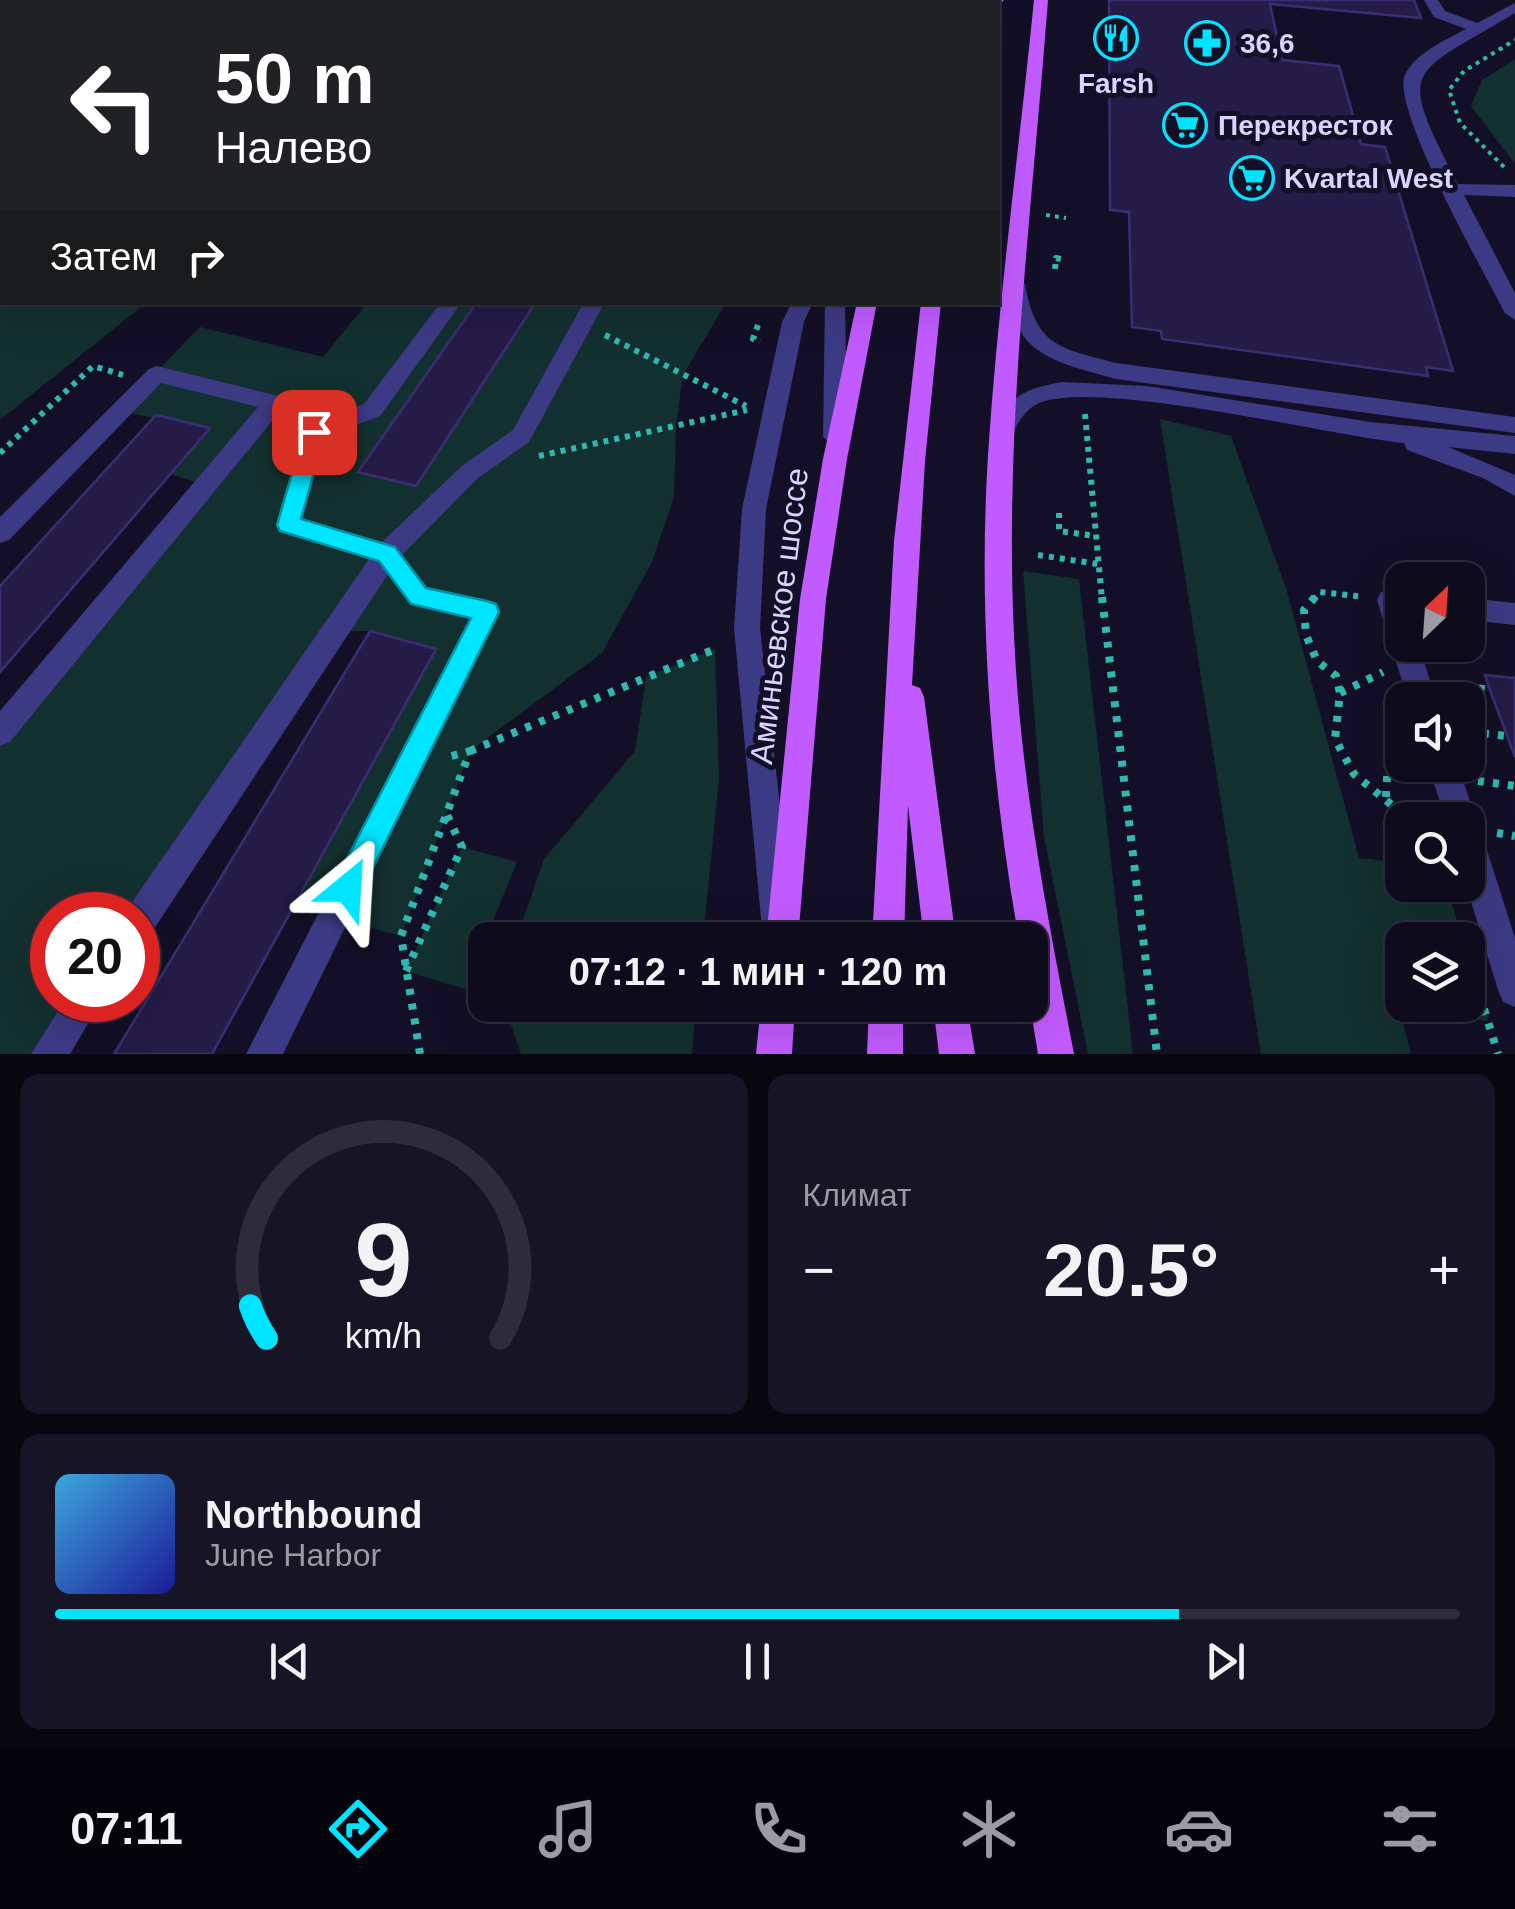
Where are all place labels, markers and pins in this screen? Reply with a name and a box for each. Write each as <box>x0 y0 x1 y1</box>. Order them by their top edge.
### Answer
restaurant icon: Farsh <box>1093 15 1139 61</box>
pharmacy icon: 36,6 <box>1184 20 1230 66</box>
place label: 36,6 <box>1240 28 1295 59</box>
place label: Farsh <box>1078 68 1154 99</box>
supermarket icon: Перекресток <box>1162 102 1208 148</box>
place label: Перекресток <box>1218 110 1394 141</box>
supermarket icon: Kvartal West <box>1229 155 1275 201</box>
place label: Kvartal West <box>1284 163 1453 194</box>
pin <box>272 390 357 475</box>

